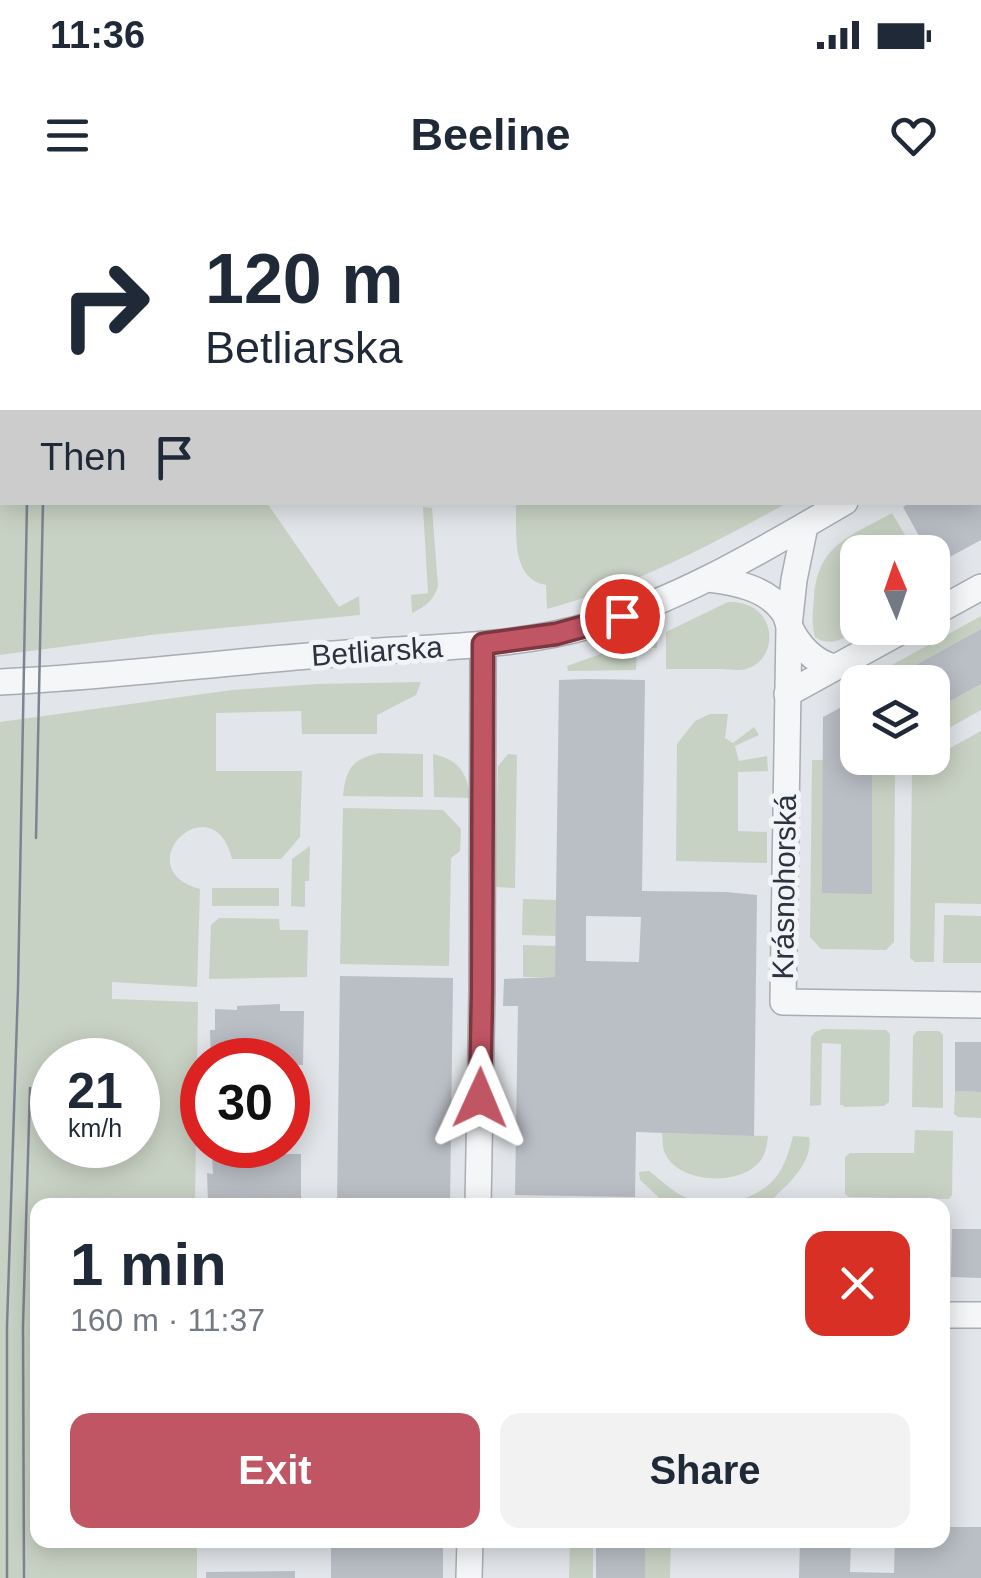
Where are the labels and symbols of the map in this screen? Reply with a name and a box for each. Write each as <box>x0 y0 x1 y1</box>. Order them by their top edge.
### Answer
north arrow <box>840 535 950 645</box>
pin <box>580 574 665 659</box>
street label: Betliarska <box>310 630 444 672</box>
street label: Krásnohorská <box>766 794 802 980</box>
speed limit sign: 30 <box>180 1038 310 1168</box>
position arrow <box>428 1046 532 1150</box>

